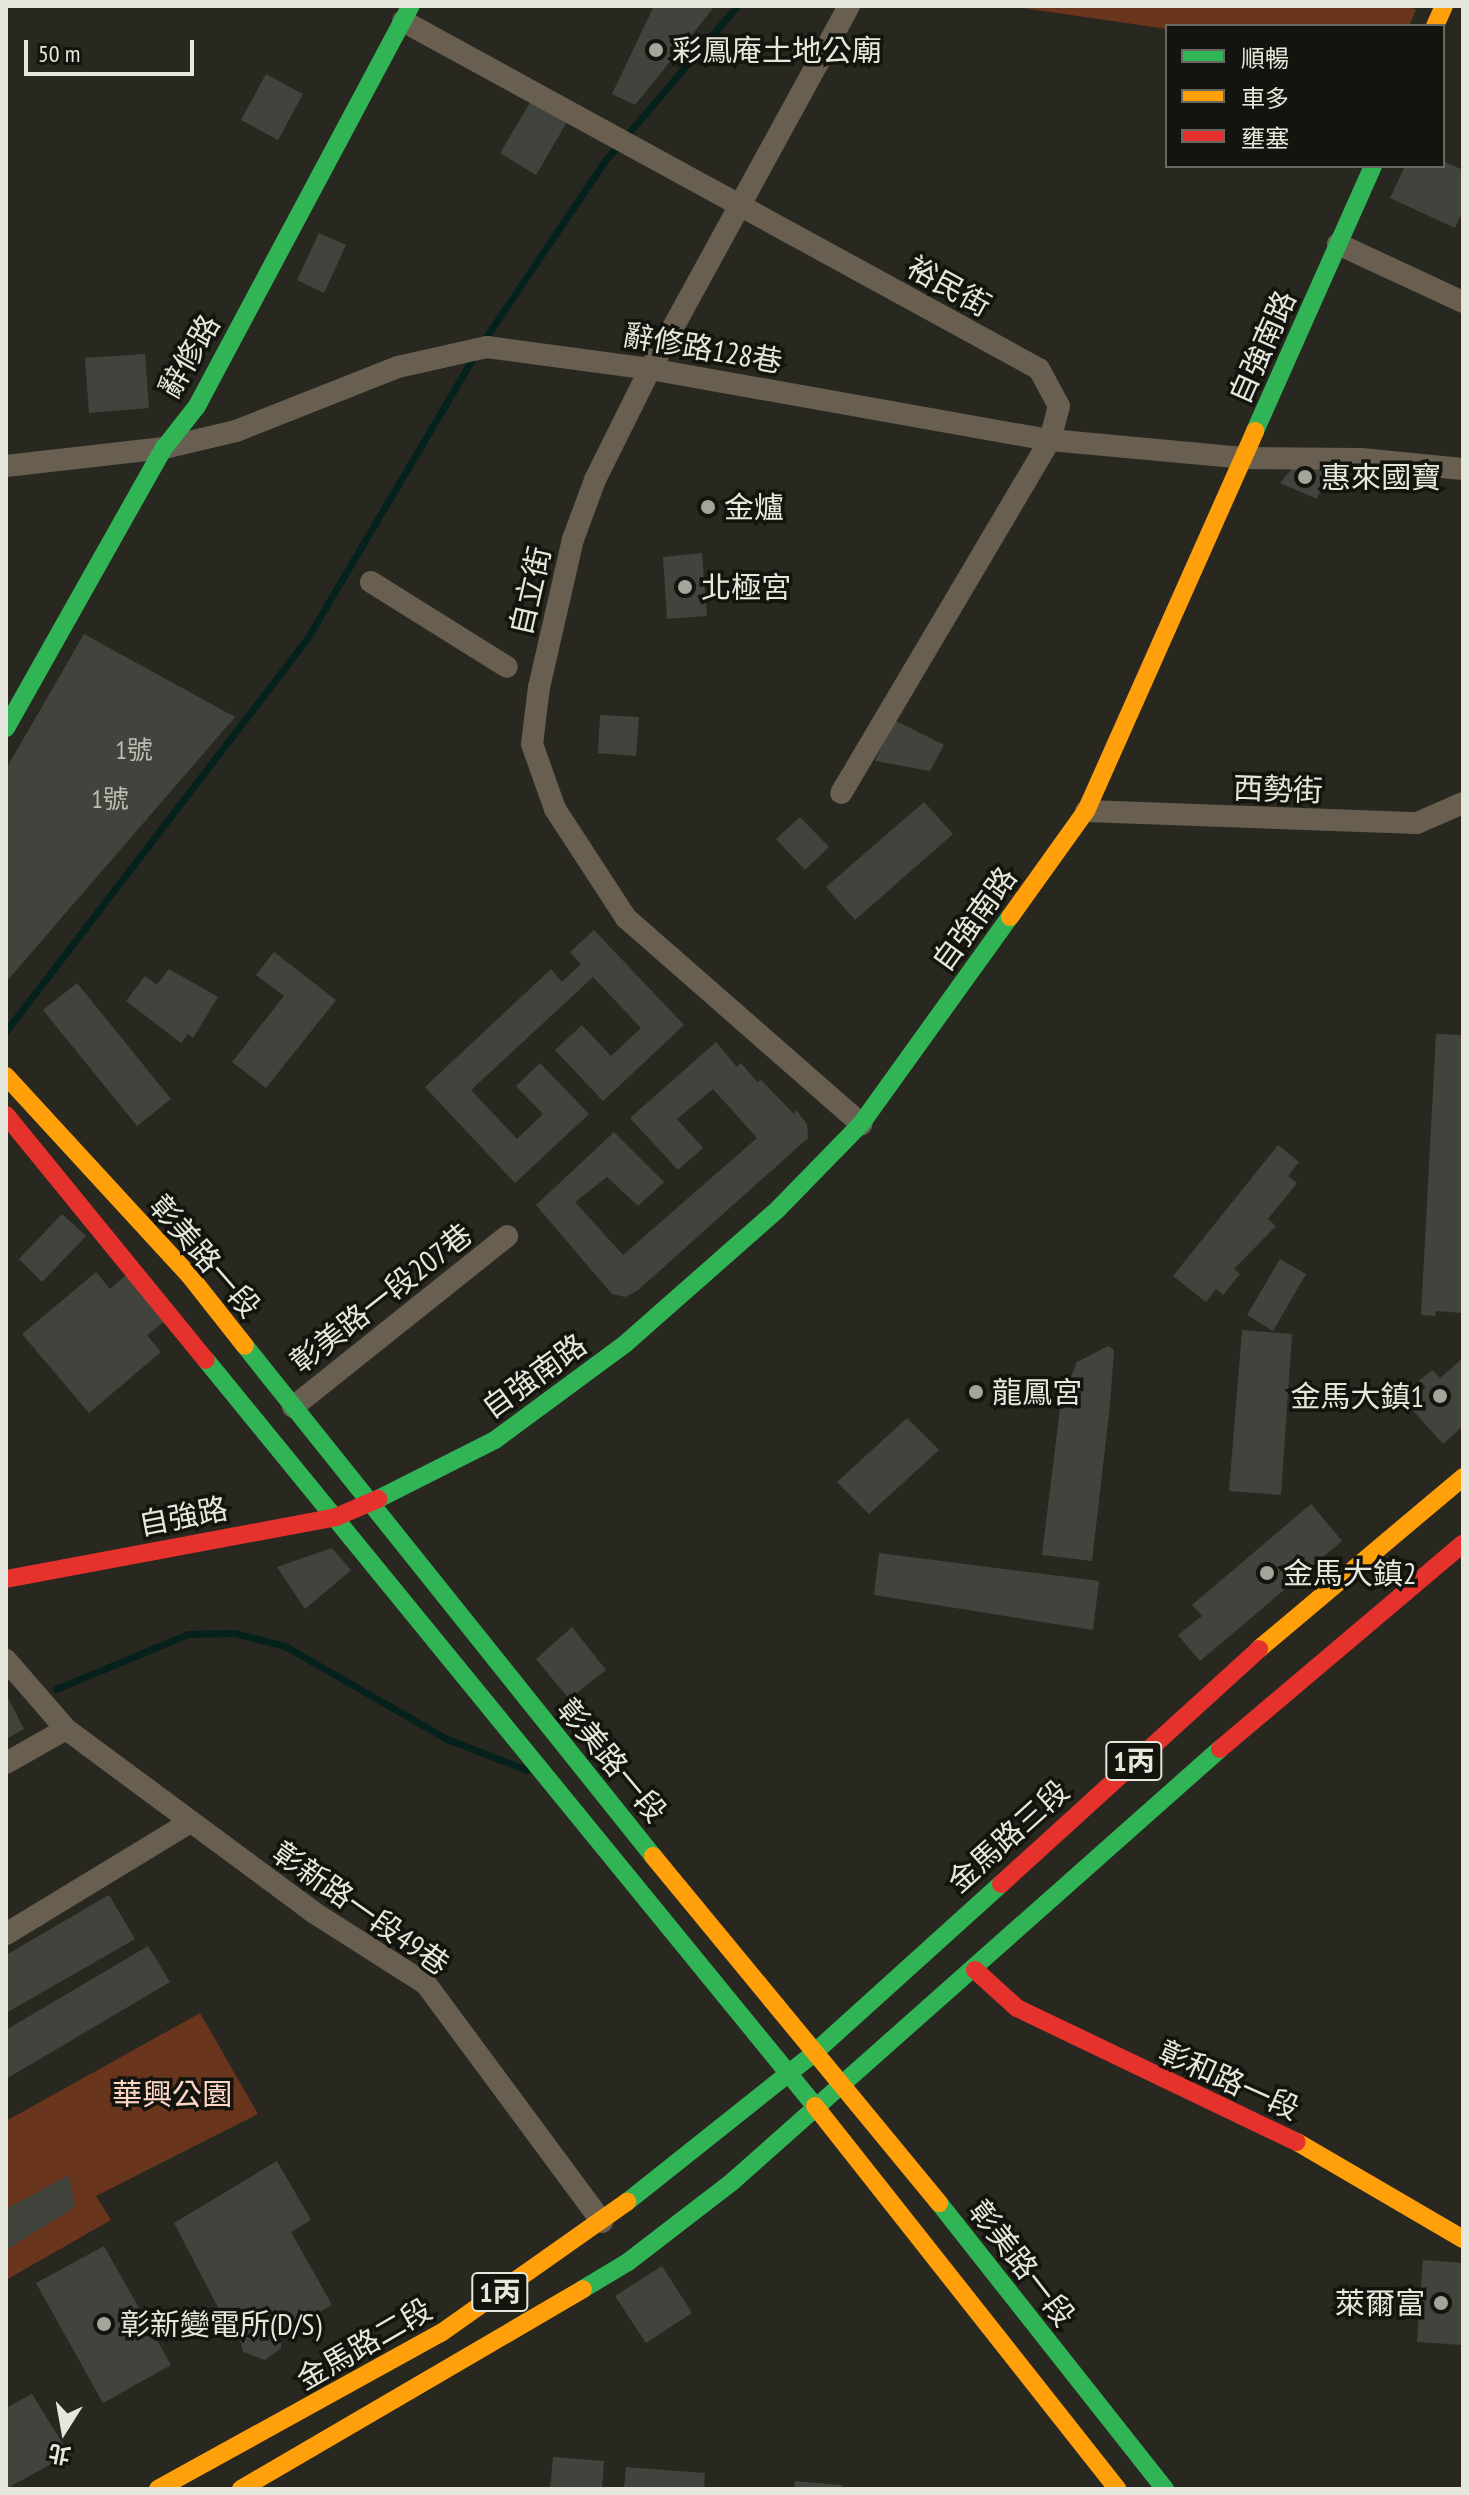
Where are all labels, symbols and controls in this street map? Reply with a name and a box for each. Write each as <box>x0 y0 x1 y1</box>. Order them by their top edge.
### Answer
scale bar <box>28 24 198 74</box>
legend <box>1165 24 1445 168</box>
place label: 彩鳳庵土地公廟 <box>672 32 882 68</box>
text: 50 m <box>38 38 80 69</box>
marker: 彩鳳庵土地公廟 <box>647 41 665 59</box>
text: 順暢 <box>1241 43 1289 74</box>
text: 車多 <box>1241 83 1289 114</box>
text: 壅塞 <box>1241 123 1289 154</box>
street label: 裕民街 <box>901 248 997 324</box>
street label: 自強南路 <box>1221 285 1303 409</box>
street label: 辭修路 <box>151 308 227 404</box>
street label: 辭修路128巷 <box>621 316 785 380</box>
place label: 惠來國寶 <box>1321 459 1441 495</box>
marker: 惠來國寶 <box>1296 468 1314 486</box>
place label: 金爐 <box>724 489 784 525</box>
marker: 金爐 <box>699 498 717 516</box>
street label: 自立街 <box>502 543 558 639</box>
place label: 北極宮 <box>701 569 791 605</box>
marker: 北極宮 <box>676 578 694 596</box>
house number: 1號 <box>115 734 153 766</box>
street label: 西勢街 <box>1232 769 1324 809</box>
house number: 1號 <box>91 783 129 815</box>
street label: 自強南路 <box>924 860 1024 978</box>
street label: 彰美路一段 <box>142 1188 268 1324</box>
street label: 彰美路一段207巷 <box>283 1216 479 1380</box>
street label: 自強南路 <box>475 1326 593 1426</box>
place label: 龍鳳宮 <box>992 1374 1082 1410</box>
place label: 金馬大鎮1 <box>1291 1378 1424 1414</box>
marker: 龍鳳宮 <box>967 1383 985 1401</box>
marker: 金馬大鎮1 <box>1431 1387 1449 1405</box>
street label: 自強路 <box>135 1490 231 1542</box>
place label: 金馬大鎮2 <box>1283 1555 1416 1591</box>
marker: 金馬大鎮2 <box>1258 1564 1276 1582</box>
street label: 彰美路一段 <box>550 1691 674 1829</box>
road number: 1丙 <box>1104 1737 1164 1785</box>
street label: 金馬路三段 <box>940 1772 1076 1900</box>
street label: 彰新路一段49巷 <box>266 1834 456 1982</box>
street label: 彰和路一段 <box>1153 2033 1305 2127</box>
park label: 華興公園 <box>112 2076 232 2112</box>
street label: 彰美路一段 <box>962 2193 1082 2333</box>
road number: 1丙 <box>470 2268 530 2316</box>
place label: 萊爾富 <box>1335 2285 1425 2321</box>
street label: 金馬路二段 <box>290 2291 438 2397</box>
marker: 萊爾富 <box>1432 2294 1450 2312</box>
place label: 彰新變電所(D/S) <box>120 2306 321 2342</box>
marker: 彰新變電所(D/S) <box>95 2315 113 2333</box>
north arrow <box>24 2391 104 2471</box>
text: 北 <box>46 2439 73 2470</box>

